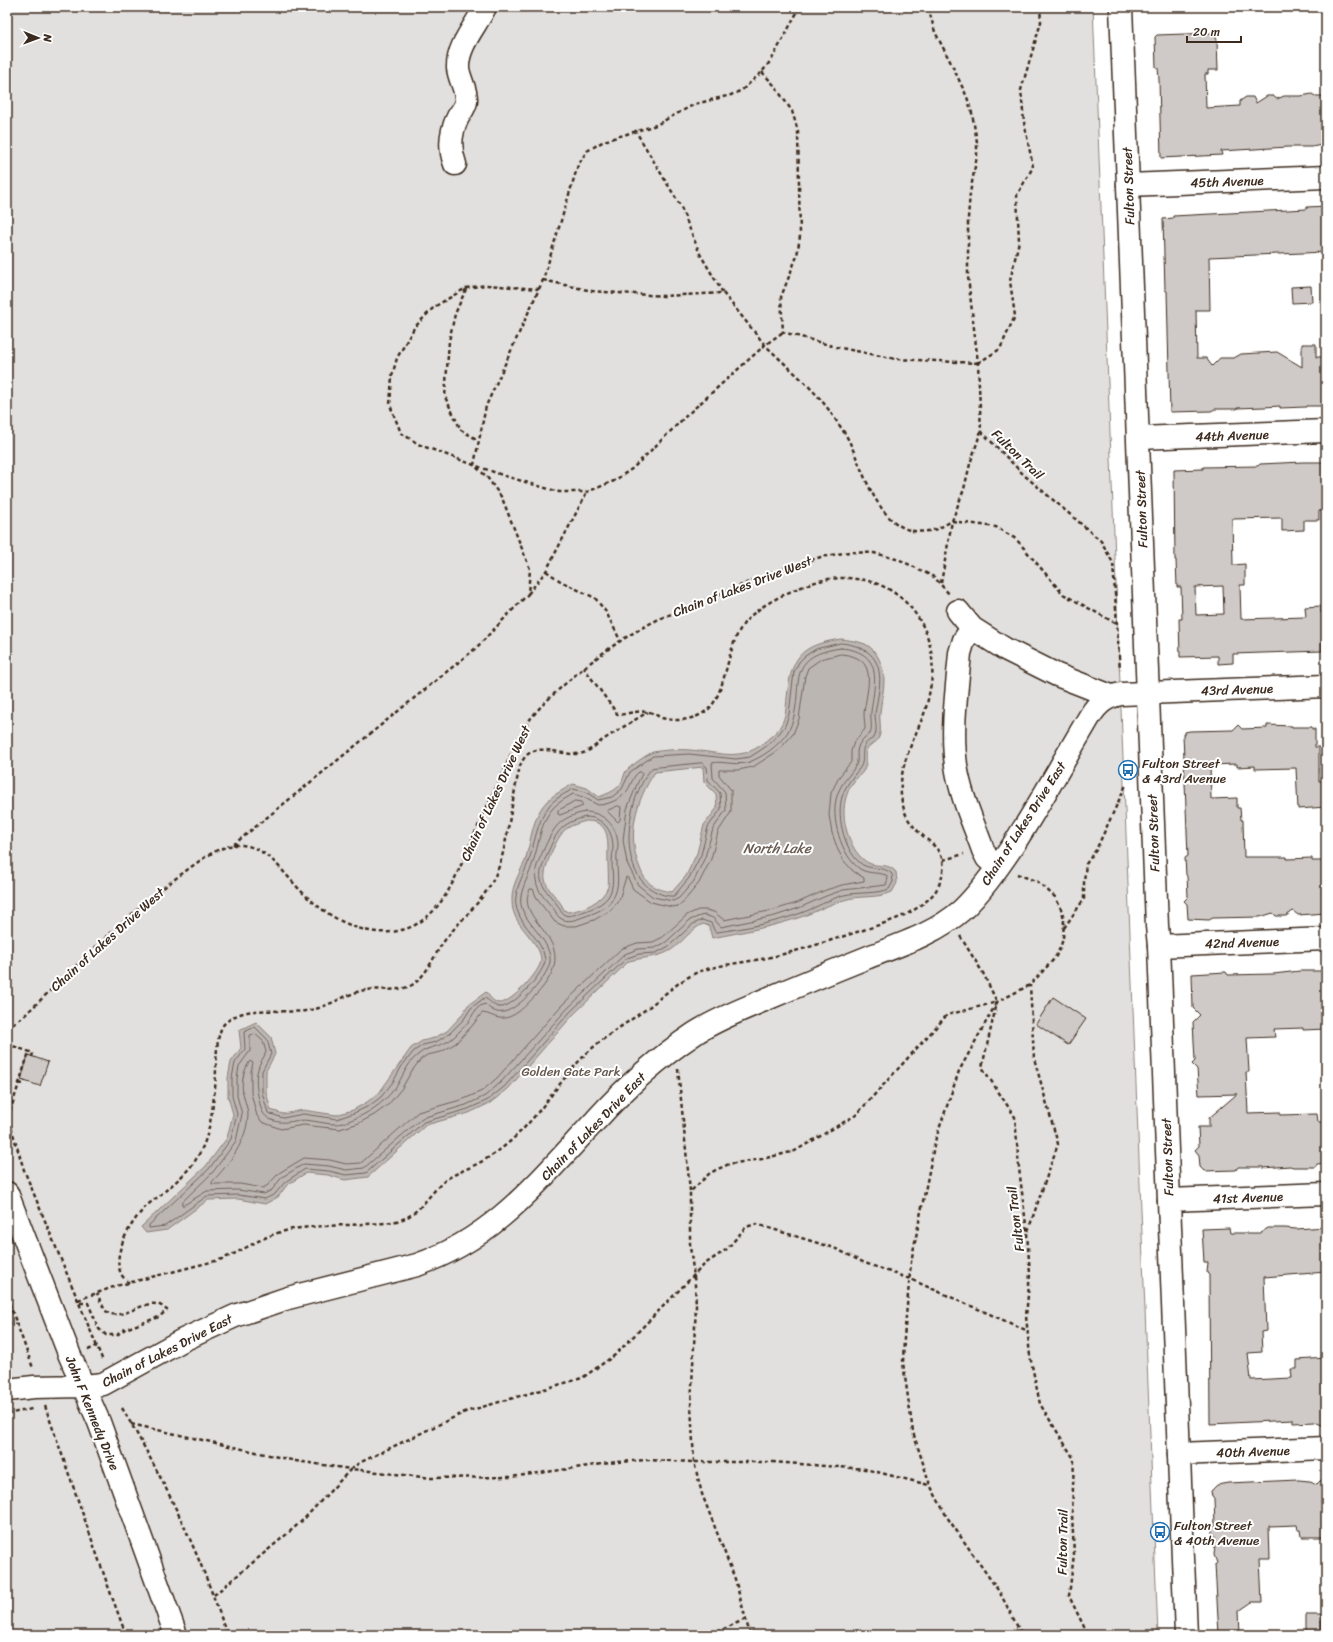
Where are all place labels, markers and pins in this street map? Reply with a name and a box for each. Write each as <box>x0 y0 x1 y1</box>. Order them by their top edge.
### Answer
place label: Fulton Street & 43rd Avenue <box>1142 752 1226 790</box>
bus stop icon: Fulton Street & 43rd Avenue <box>1117 759 1139 781</box>
place label: Fulton Street & 40th Avenue <box>1174 1514 1259 1552</box>
bus stop icon: Fulton Street & 40th Avenue <box>1149 1521 1171 1543</box>

